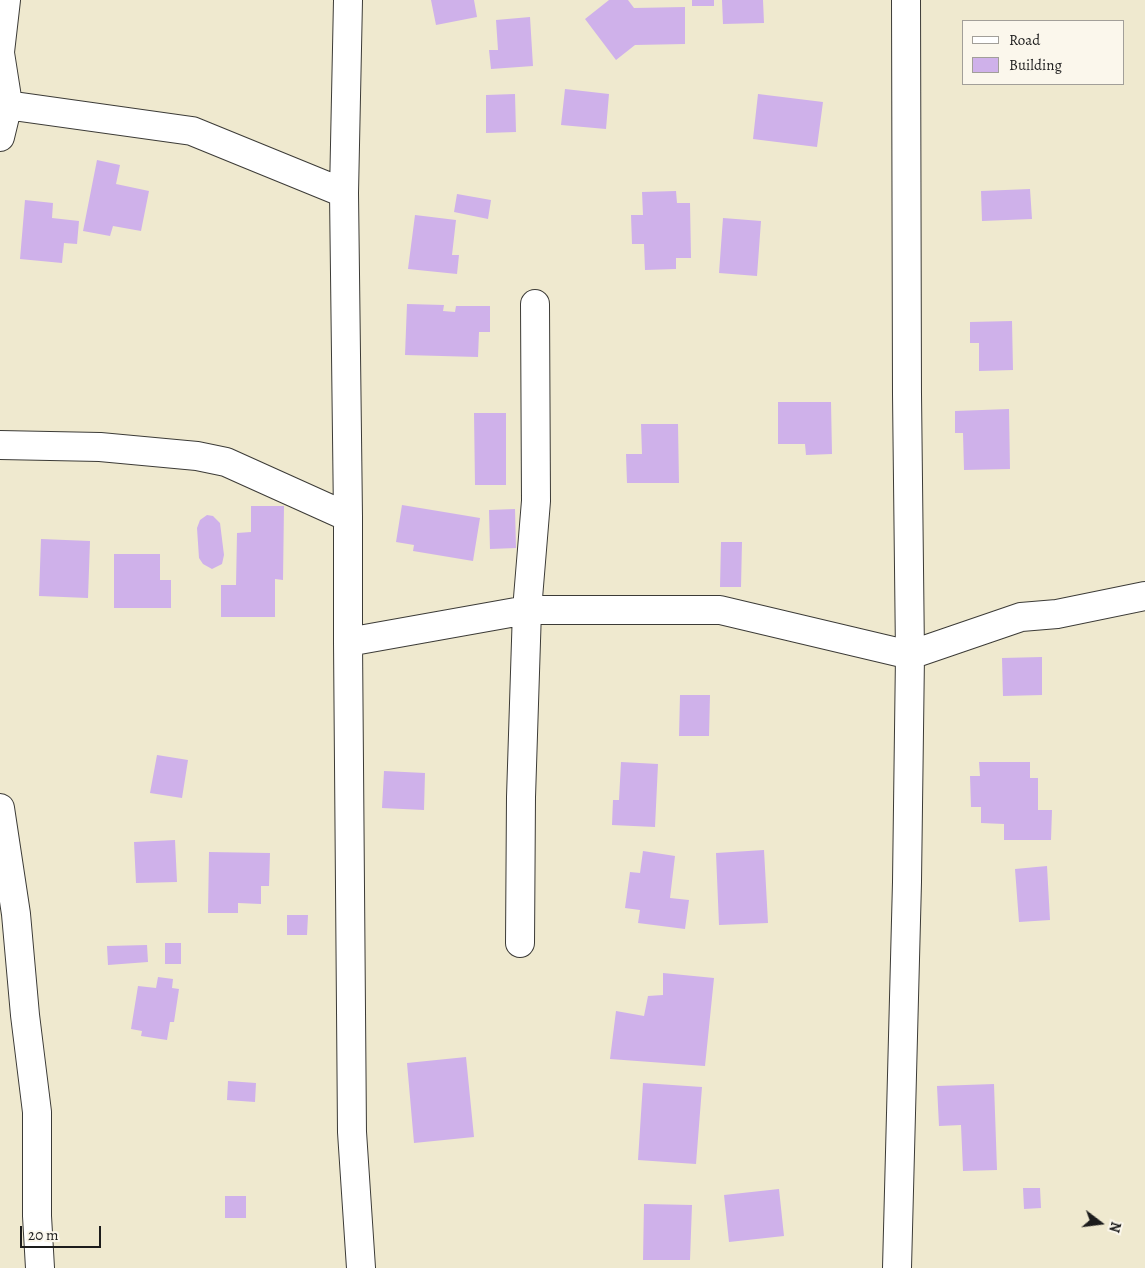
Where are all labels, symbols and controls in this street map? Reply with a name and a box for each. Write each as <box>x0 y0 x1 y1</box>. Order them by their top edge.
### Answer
legend <box>962 20 1125 85</box>
text: Road <box>1009 30 1040 50</box>
text: Building <box>1009 55 1062 75</box>
north arrow <box>1075 1198 1125 1248</box>
scale bar <box>22 1216 104 1248</box>
text: N <box>1104 1220 1125 1234</box>
text: 20 m <box>28 1225 59 1245</box>

